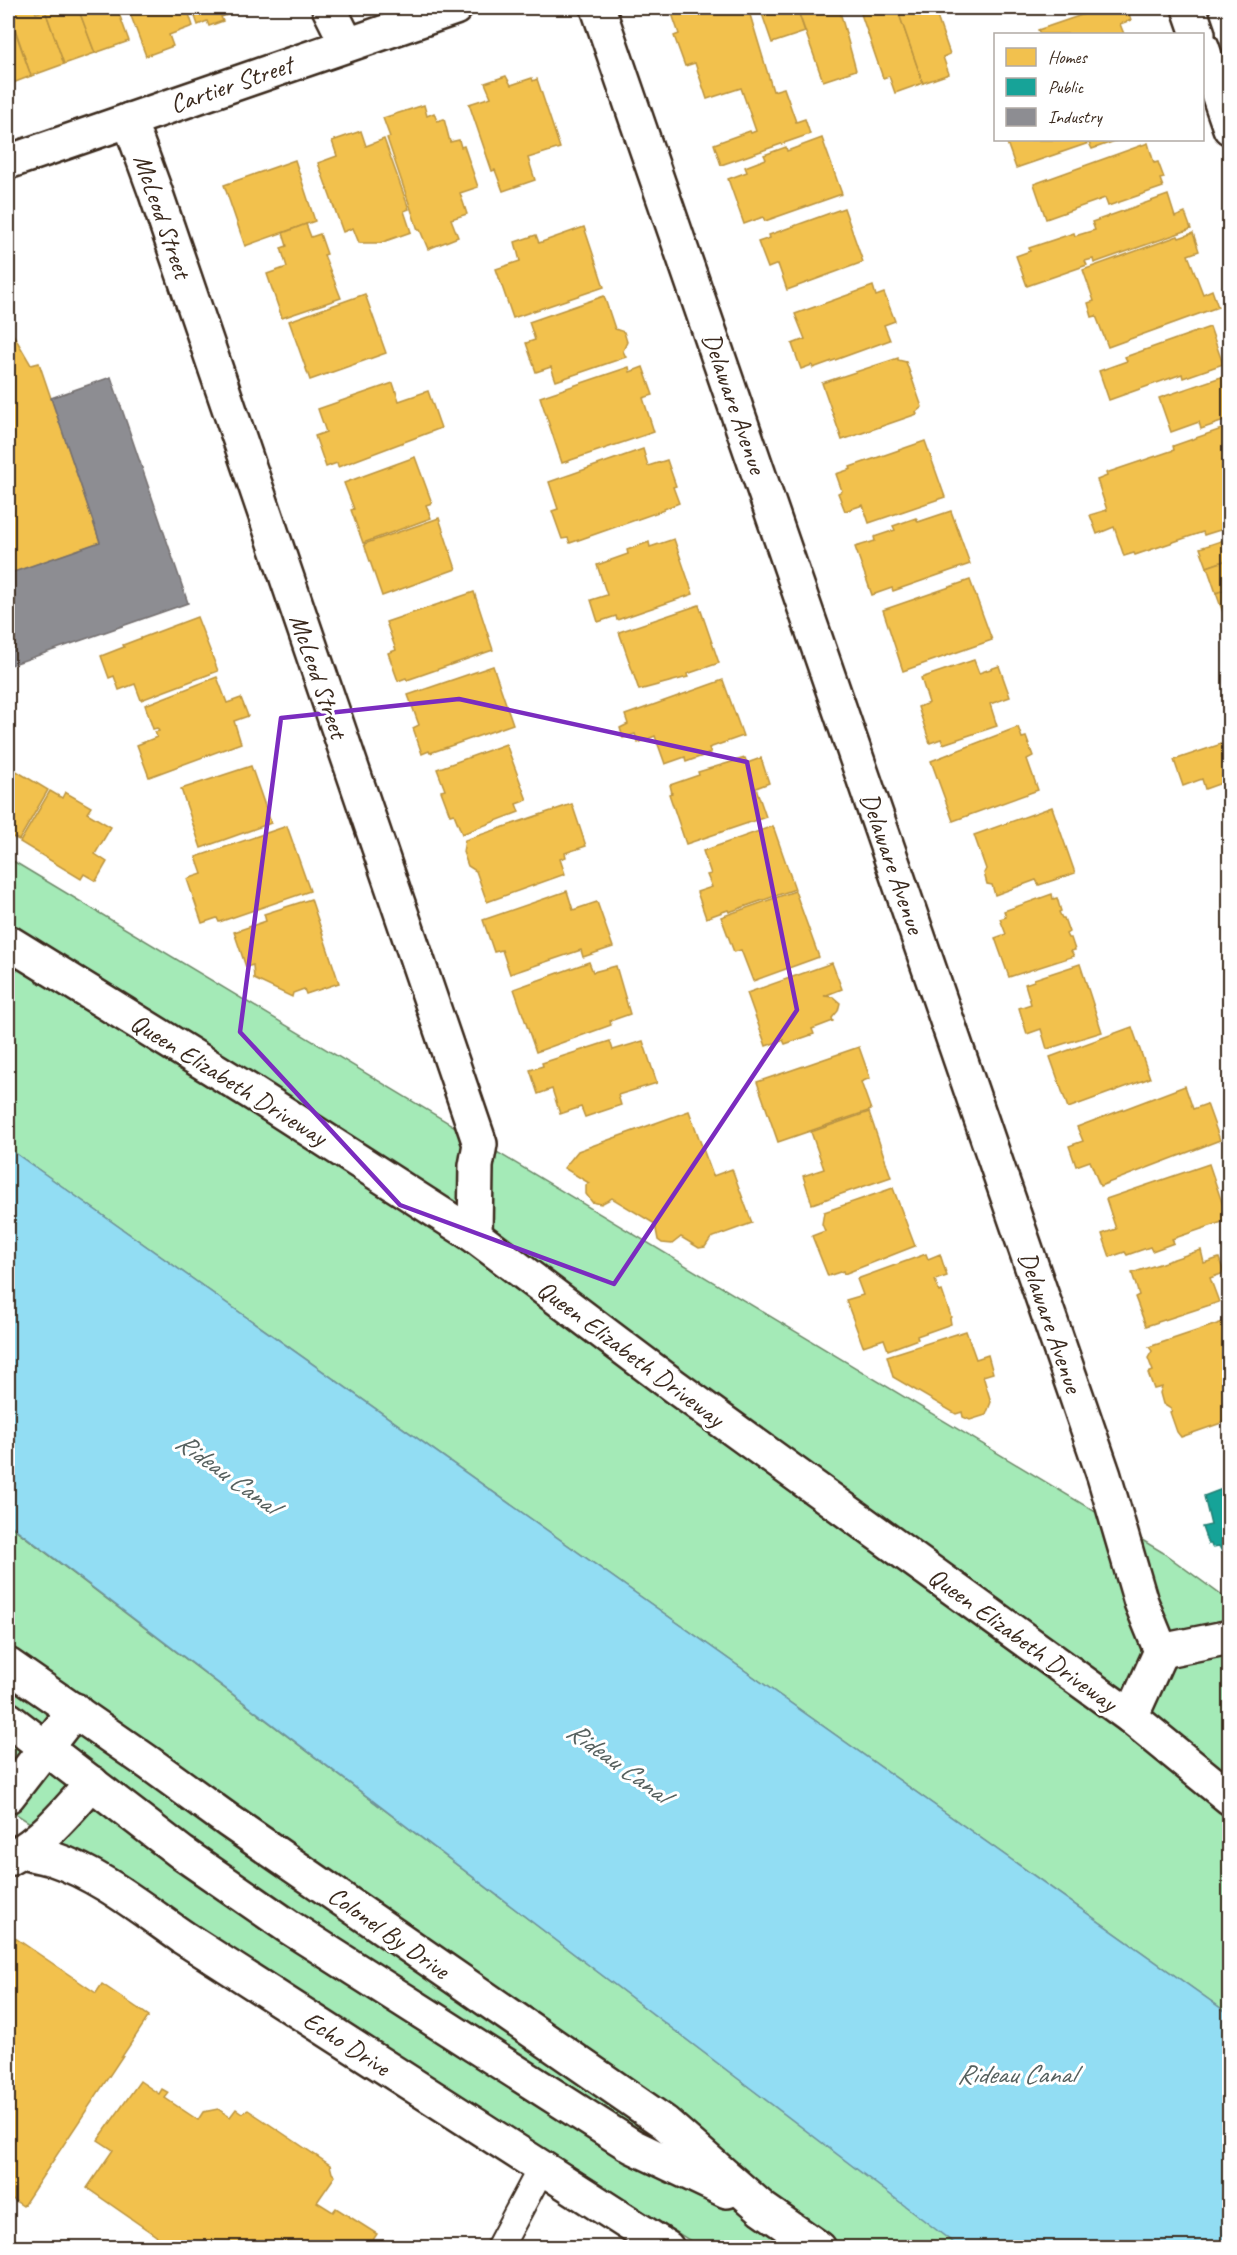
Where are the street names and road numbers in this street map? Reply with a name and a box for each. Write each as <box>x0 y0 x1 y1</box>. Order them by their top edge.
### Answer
street label: Cartier Street <box>166 47 300 121</box>
street label: McLeod Street <box>126 150 200 285</box>
street label: Delaware Avenue <box>695 328 775 480</box>
street label: McLeod Street <box>282 610 356 745</box>
street label: Delaware Avenue <box>853 788 933 940</box>
street label: Queen Elizabeth Driveway <box>124 1006 335 1154</box>
street label: Delaware Avenue <box>1011 1247 1091 1399</box>
street label: Queen Elizabeth Driveway <box>531 1272 732 1436</box>
street label: Queen Elizabeth Driveway <box>922 1560 1125 1720</box>
street label: Colonel By Drive <box>322 1879 457 1987</box>
street label: Echo Drive <box>297 2003 398 2084</box>

